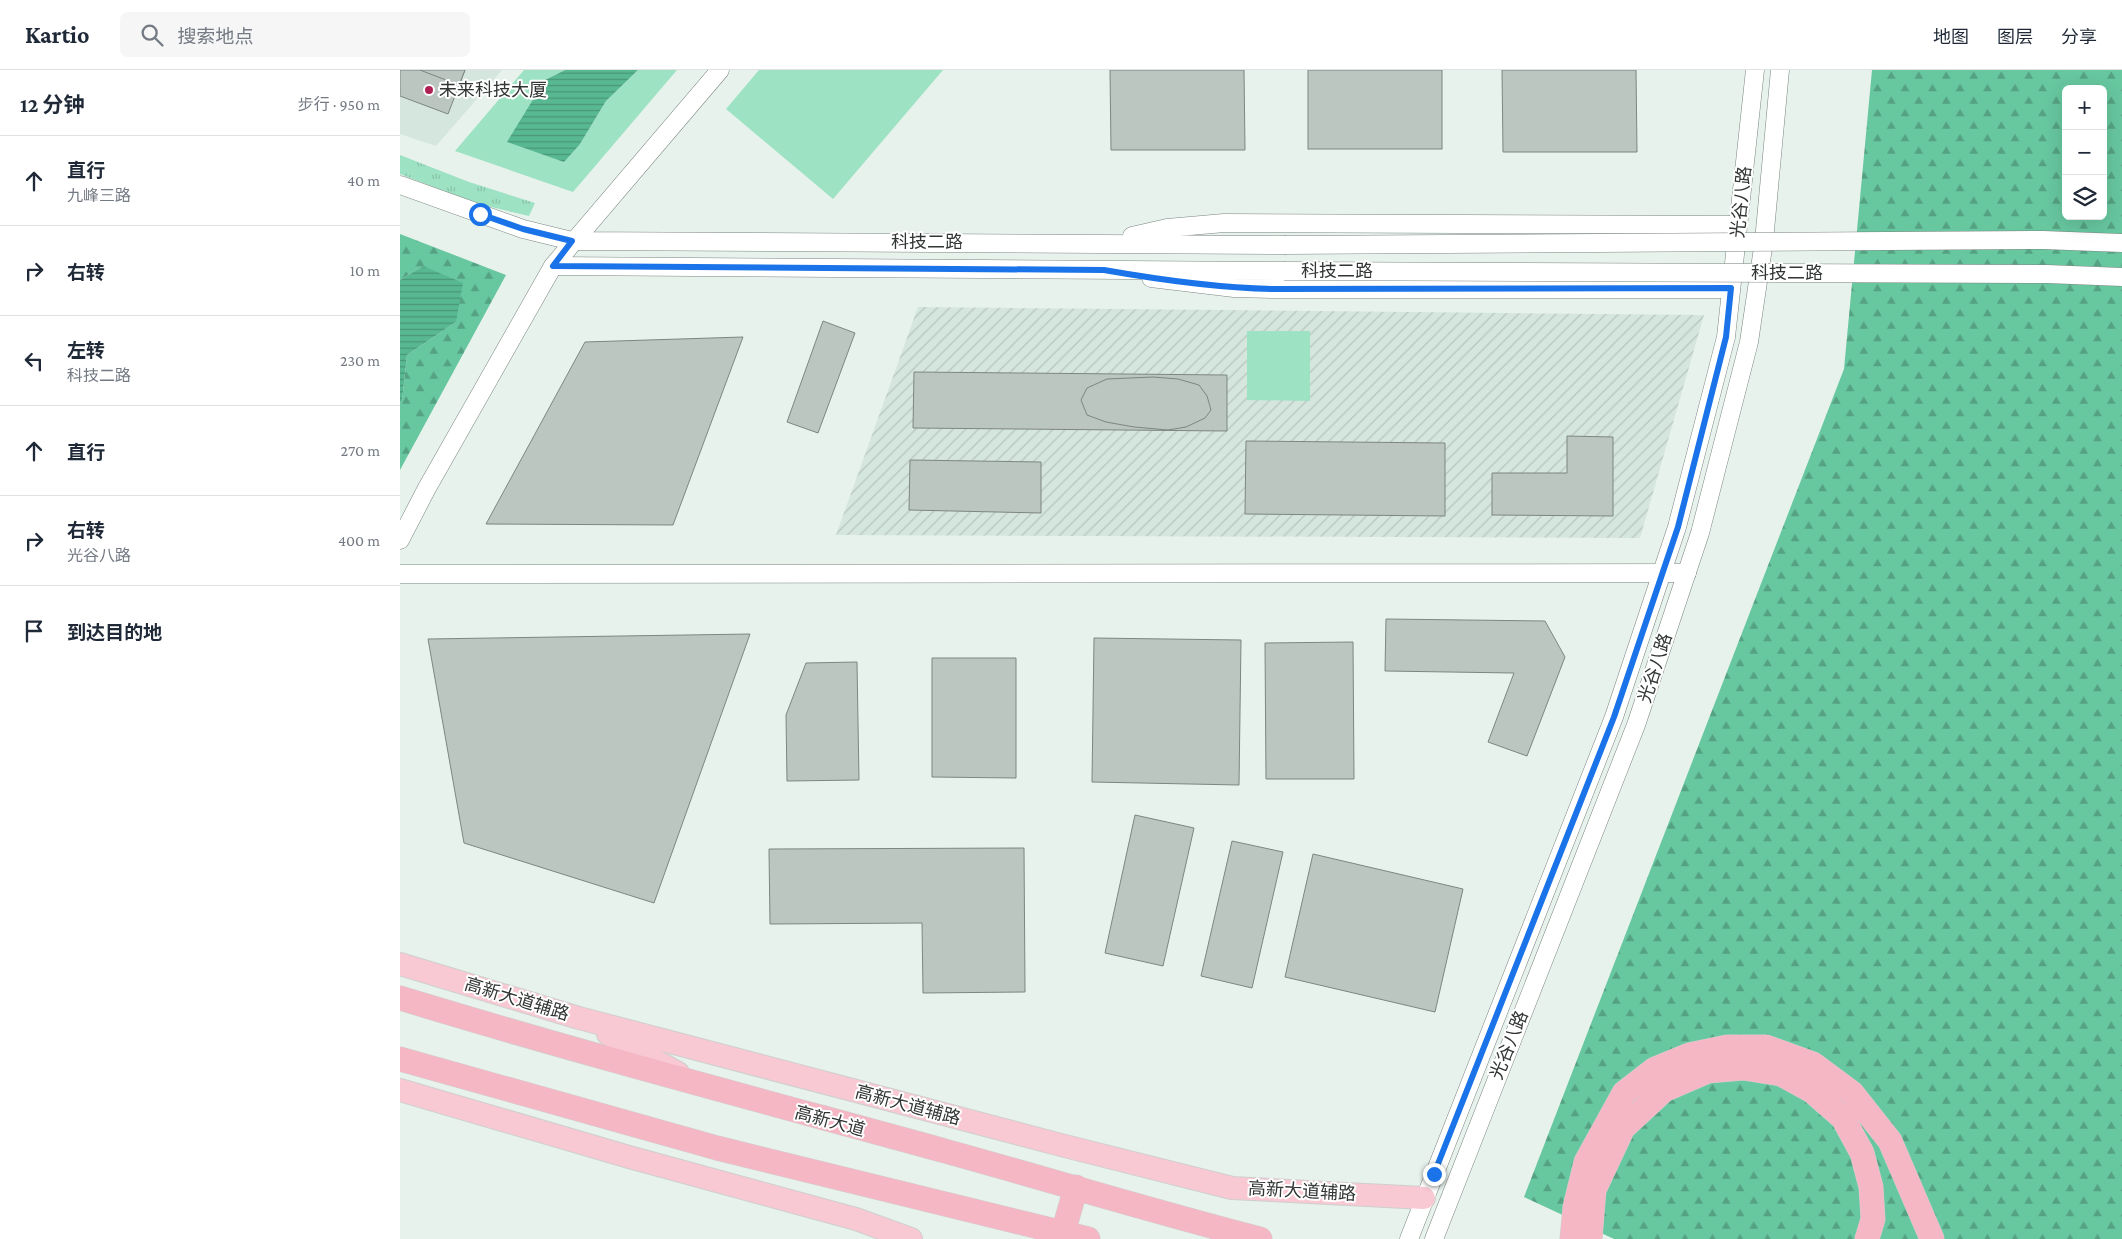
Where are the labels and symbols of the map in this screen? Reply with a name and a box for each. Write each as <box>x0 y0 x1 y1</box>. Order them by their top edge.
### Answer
place label: 未来科技大厦 <box>439 80 547 100</box>
marker: 未来科技大厦 <box>423 84 435 96</box>
street label: 光谷八路 <box>1727 165 1755 239</box>
route start <box>469 203 492 226</box>
street label: 科技二路 <box>891 232 963 252</box>
street label: 科技二路 <box>1301 261 1373 281</box>
street label: 科技二路 <box>1751 263 1823 283</box>
street label: 光谷八路 <box>1634 631 1676 705</box>
street label: 高新大道辅路 <box>462 974 572 1024</box>
street label: 光谷八路 <box>1486 1008 1532 1082</box>
street label: 高新大道辅路 <box>853 1081 963 1129</box>
street label: 高新大道 <box>793 1102 867 1140</box>
route end <box>1423 1163 1446 1186</box>
street label: 高新大道辅路 <box>1248 1178 1356 1204</box>

